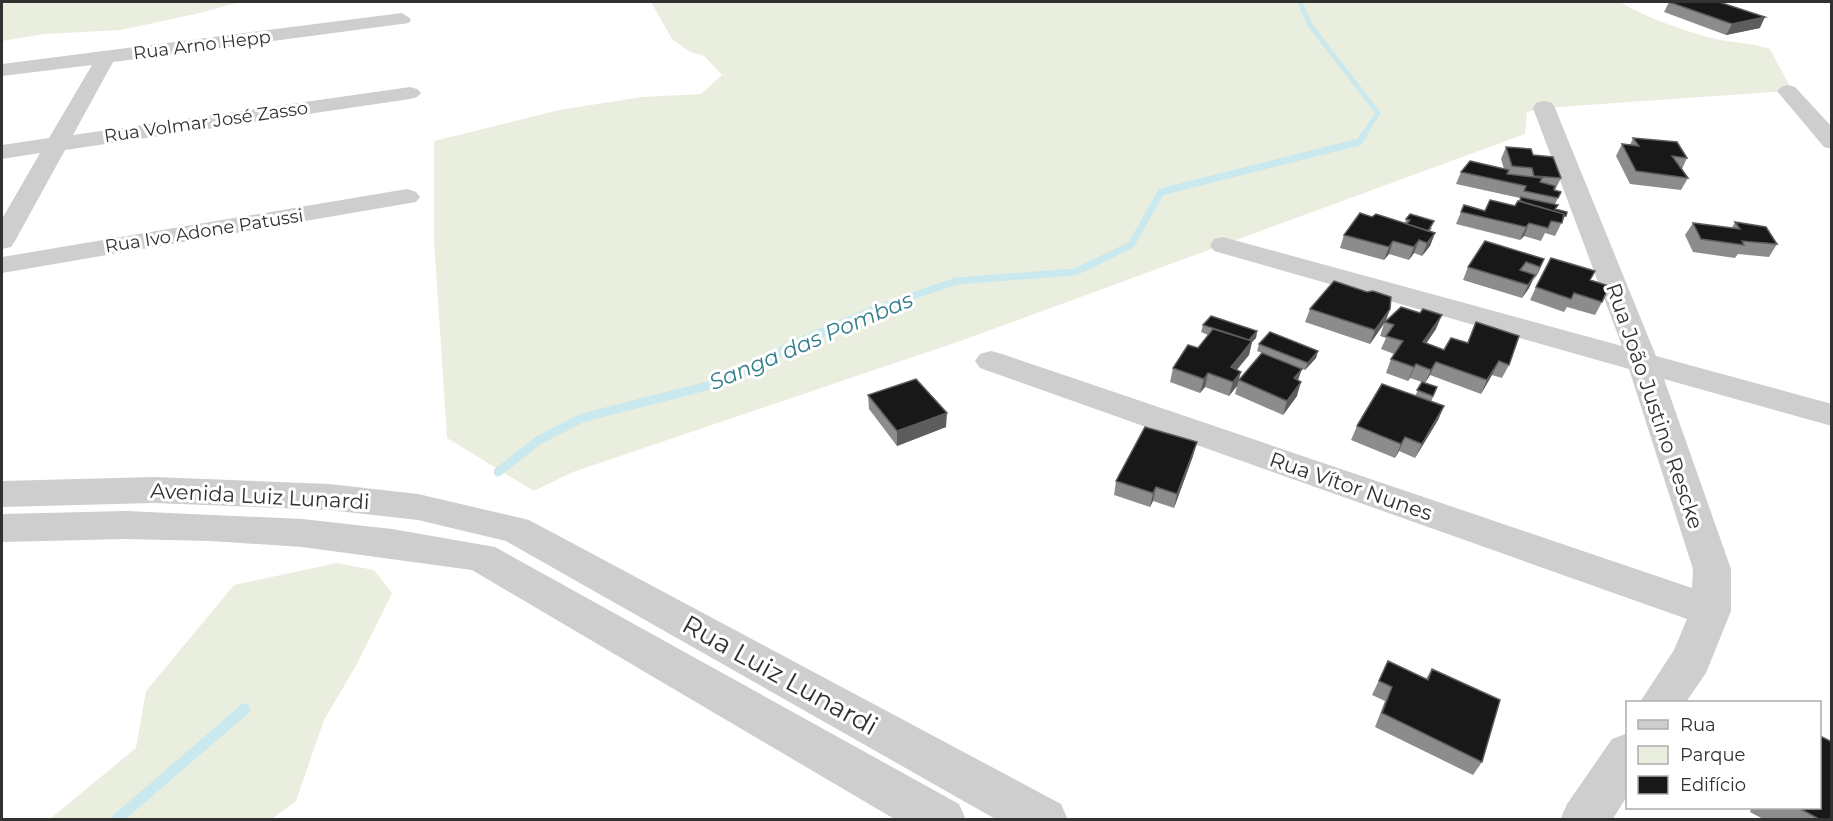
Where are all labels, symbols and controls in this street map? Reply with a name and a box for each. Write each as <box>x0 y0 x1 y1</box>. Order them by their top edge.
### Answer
street label: Rua Arno Hepp <box>132 26 272 64</box>
street label: Rua Volmar José Zasso <box>103 97 309 147</box>
street label: Rua Ivo Adone Patussi <box>103 204 305 258</box>
street label: Rua João Justino Rescke <box>1601 280 1709 532</box>
water label: Sanga das Pombas <box>705 286 917 396</box>
street label: Rua Vítor Nunes <box>1266 446 1436 526</box>
street label: Avenida Luiz Lunardi <box>150 478 370 514</box>
street label: Rua Luiz Lunardi <box>677 608 883 742</box>
legend <box>1626 701 1821 809</box>
text: Rua <box>1680 714 1716 736</box>
text: Parque <box>1680 744 1746 766</box>
text: Edifício <box>1680 774 1746 796</box>

